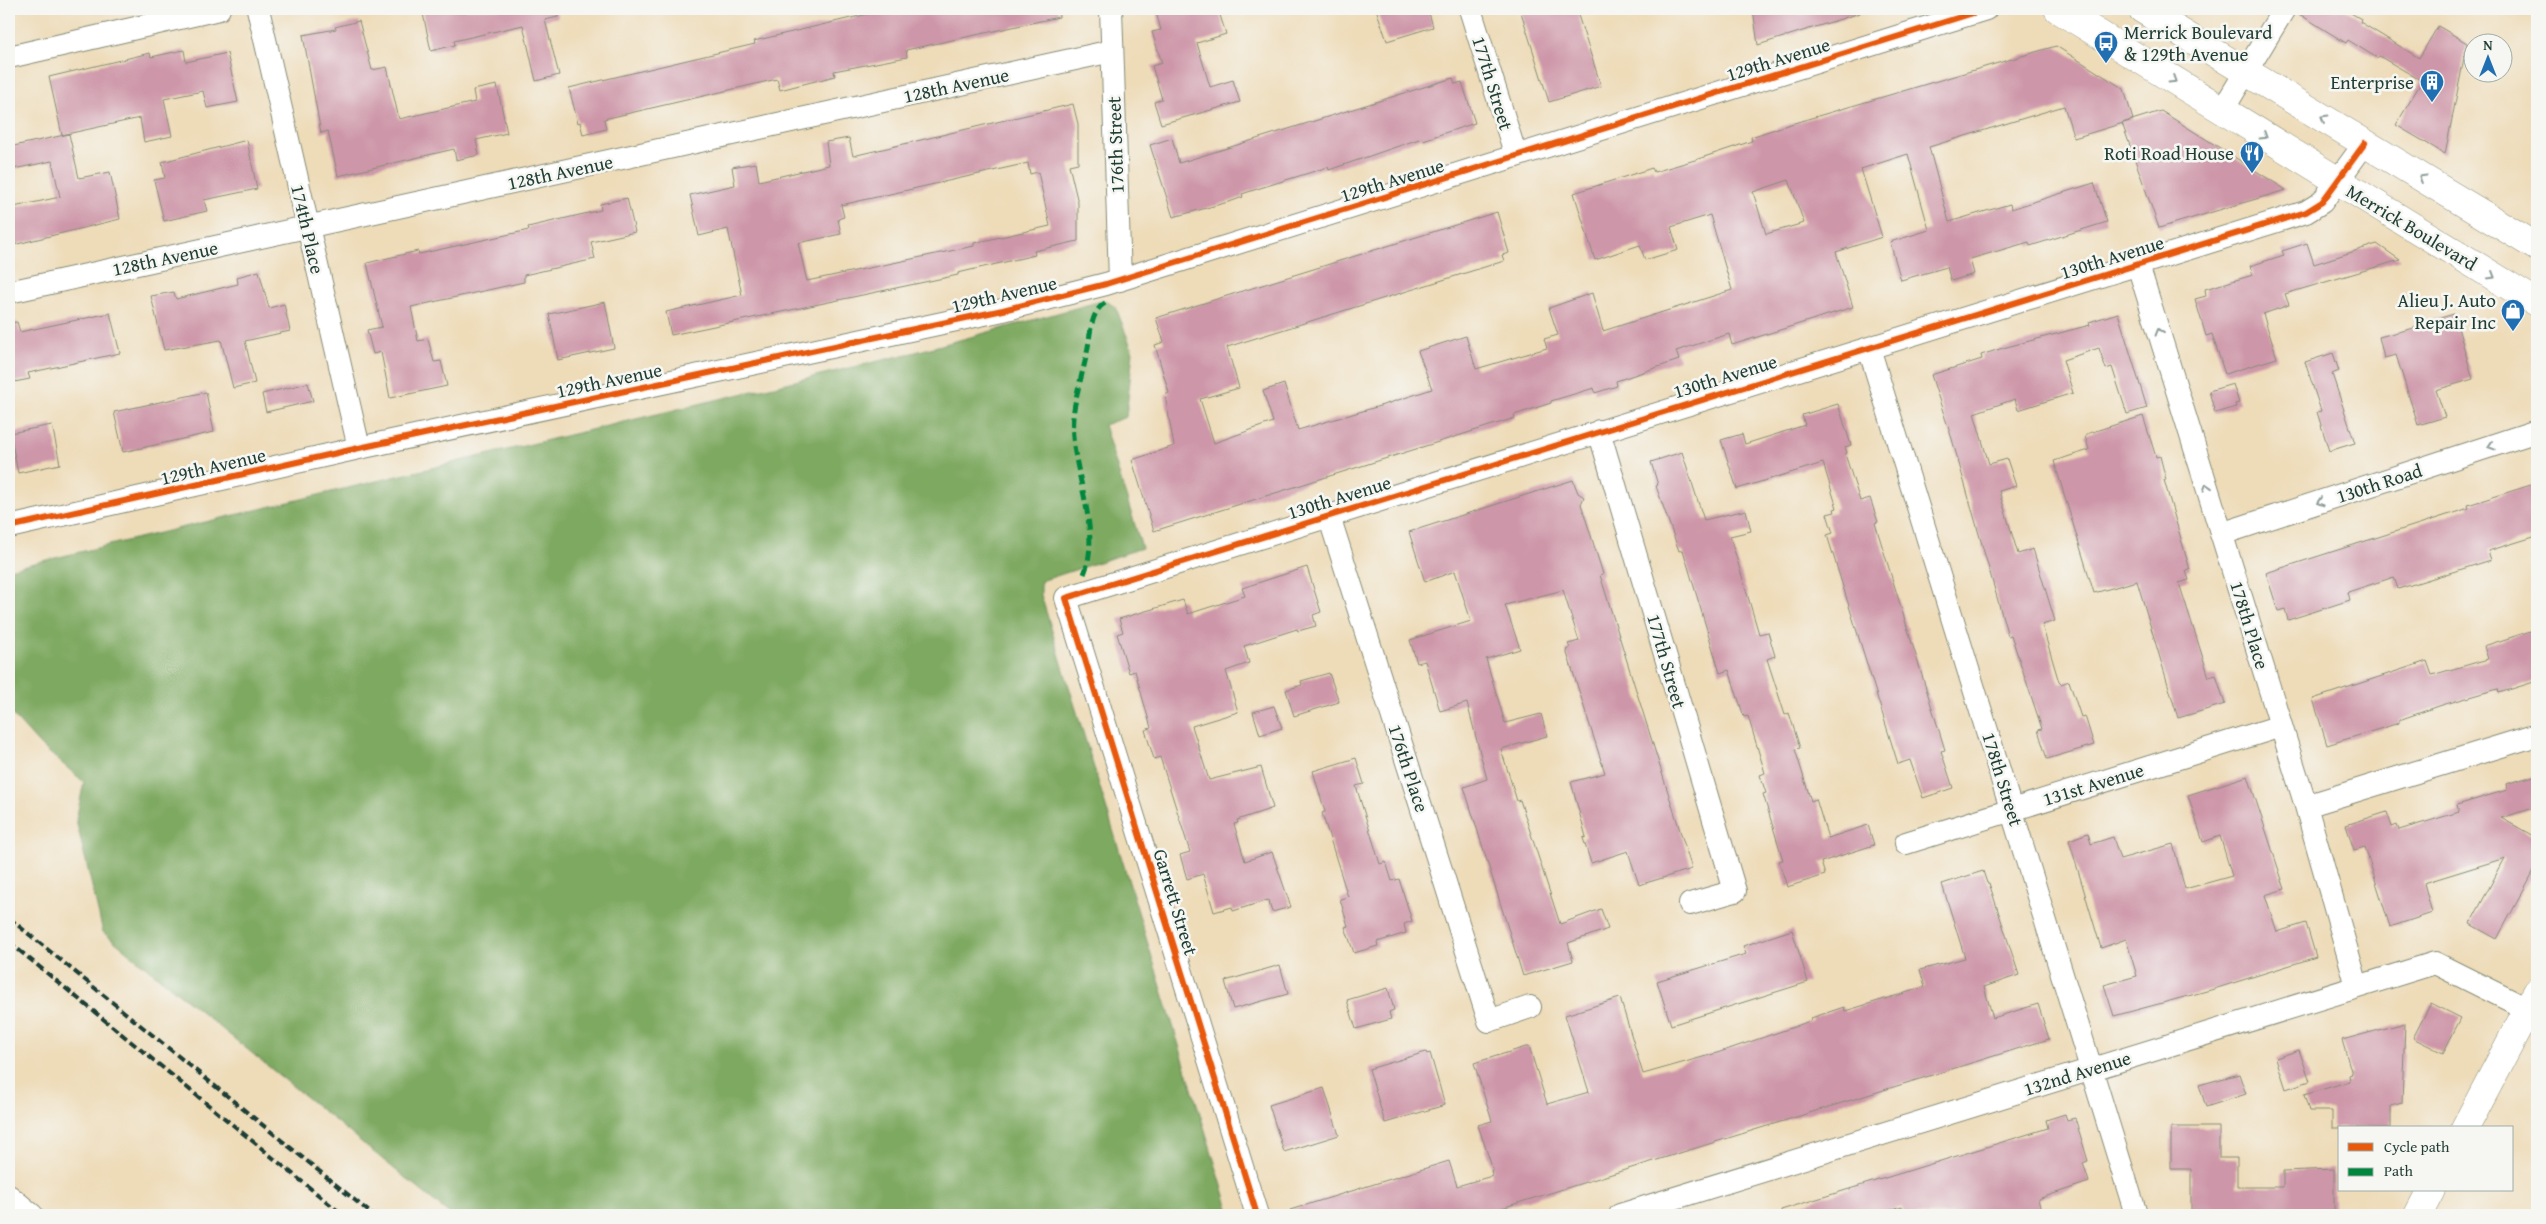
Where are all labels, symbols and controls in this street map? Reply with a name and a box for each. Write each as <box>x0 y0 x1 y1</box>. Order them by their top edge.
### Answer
place label: Merrick Boulevard & 129th Avenue <box>2124 18 2273 68</box>
street label: 129th Avenue <box>1723 30 1834 88</box>
bus stop icon: Merrick Boulevard & 129th Avenue <box>2093 30 2119 64</box>
street label: 177th Street <box>1465 32 1521 134</box>
north arrow <box>2464 32 2514 82</box>
text: N <box>2483 35 2493 55</box>
street label: 128th Avenue <box>901 60 1012 110</box>
place label: Enterprise <box>2330 68 2414 96</box>
building icon: Enterprise <box>2419 69 2445 103</box>
one-way arrow <box>2167 74 2177 83</box>
street label: 176th Street <box>1099 96 1131 194</box>
one-way arrow <box>2320 115 2329 125</box>
one-way arrow <box>2258 130 2267 140</box>
place label: Roti Road House <box>2104 139 2234 167</box>
restaurant icon: Roti Road House <box>2239 140 2265 174</box>
street label: 128th Avenue <box>505 147 616 197</box>
street label: 129th Avenue <box>1337 151 1448 209</box>
one-way arrow <box>2419 174 2428 184</box>
street label: Merrick Boulevard <box>2341 177 2483 278</box>
street label: 174th Place <box>284 182 332 277</box>
street label: 130th Avenue <box>2057 228 2168 286</box>
street label: 128th Avenue <box>110 233 221 283</box>
street label: 129th Avenue <box>949 268 1060 320</box>
one-way arrow <box>2487 269 2496 279</box>
place label: Alieu J. Auto Repair Inc <box>2397 286 2496 336</box>
shop icon: Alieu J. Auto Repair Inc <box>2500 298 2526 332</box>
one-way arrow <box>2154 329 2164 337</box>
street label: 130th Avenue <box>1670 347 1781 405</box>
street label: 129th Avenue <box>554 355 665 405</box>
street label: 129th Avenue <box>158 440 269 492</box>
one-way arrow <box>2487 441 2496 451</box>
street label: 130th Road <box>2332 456 2426 510</box>
street label: 130th Avenue <box>1284 468 1395 526</box>
one-way arrow <box>2203 484 2213 492</box>
one-way arrow <box>2316 496 2324 506</box>
street label: 178th Place <box>2223 577 2277 673</box>
street label: 177th Street <box>1640 610 1694 712</box>
street label: 176th Place <box>1382 720 1436 816</box>
street label: 178th Street <box>1975 728 2031 830</box>
street label: 131st Avenue <box>2039 755 2147 813</box>
street label: Garrett Street <box>1147 845 1206 959</box>
street label: 132nd Avenue <box>2020 1043 2134 1103</box>
legend <box>2338 1126 2514 1192</box>
text: Cycle path <box>2384 1136 2450 1157</box>
text: Path <box>2384 1160 2413 1181</box>

